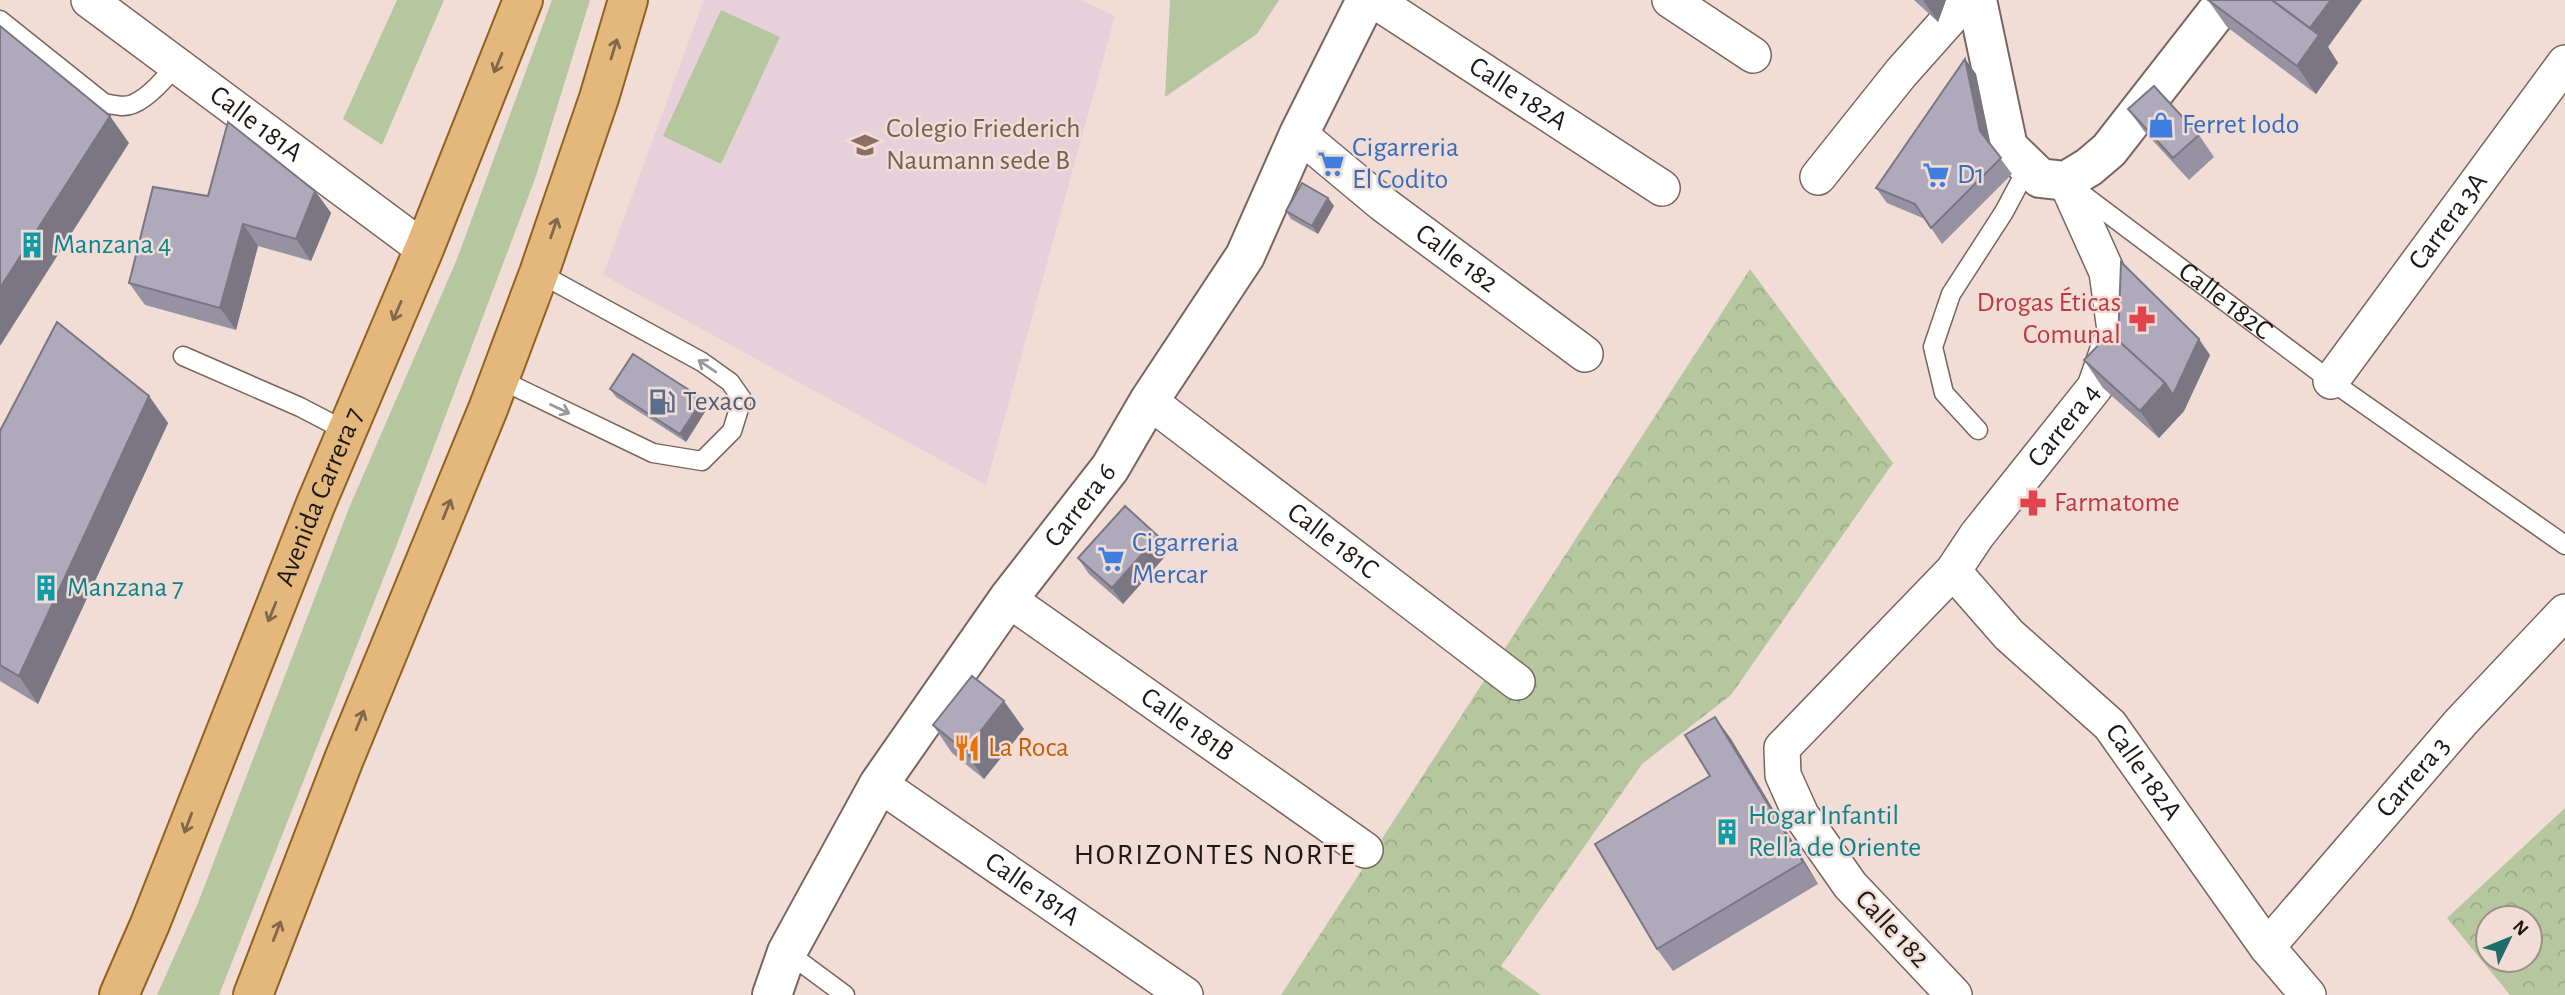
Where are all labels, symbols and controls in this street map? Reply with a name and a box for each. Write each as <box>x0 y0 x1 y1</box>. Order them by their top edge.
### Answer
one-way arrow <box>608 38 621 60</box>
one-way arrow <box>490 52 503 74</box>
street label: Calle 182A <box>1464 52 1572 136</box>
street label: Calle 181A <box>204 81 307 167</box>
shop icon: Ferret Iodo <box>2146 110 2176 140</box>
place label: Ferret Iodo <box>2182 111 2300 139</box>
place label: Colegio Friederich Naumann sede B <box>886 115 1081 175</box>
school or university icon: Colegio Friederich Naumann sede B <box>850 130 880 160</box>
place label: Cigarreria El Codito <box>1352 134 1459 194</box>
supermarket icon: Cigarreria El Codito <box>1316 149 1346 179</box>
supermarket icon: D1 <box>1921 160 1951 190</box>
place label: D1 <box>1957 161 1985 189</box>
street label: Carrera 3A <box>2404 168 2493 275</box>
one-way arrow <box>549 218 561 240</box>
street label: Calle 182 <box>1410 219 1503 298</box>
building icon: Manzana 4 <box>17 230 47 260</box>
place label: Manzana 4 <box>53 231 172 259</box>
street label: Calle 182C <box>2173 258 2277 345</box>
place label: Drogas Éticas Comunal <box>1977 286 2121 349</box>
one-way arrow <box>390 300 403 322</box>
pharmacy icon: Drogas Éticas Comunal <box>2127 304 2157 334</box>
one-way arrow <box>698 359 717 373</box>
street label: Carrera 4 <box>2023 379 2106 473</box>
fuel station icon: Texaco <box>647 387 677 417</box>
place label: Texaco <box>683 388 757 416</box>
one-way arrow <box>549 403 571 416</box>
street label: Avenida Carrera 7 <box>271 404 369 590</box>
street label: Carrera 6 <box>1040 458 1122 553</box>
pharmacy icon: Farmatome <box>2018 488 2048 518</box>
place label: Farmatome <box>2054 489 2180 517</box>
street label: Calle 181C <box>1282 498 1383 584</box>
one-way arrow <box>441 499 454 521</box>
place label: Cigarreria Mercar <box>1132 529 1239 589</box>
supermarket icon: Cigarreria Mercar <box>1096 544 1126 574</box>
building icon: Manzana 7 <box>31 573 61 603</box>
place label: Manzana 7 <box>67 574 184 602</box>
one-way arrow <box>265 601 278 622</box>
street label: Calle 181B <box>1136 683 1239 767</box>
one-way arrow <box>355 709 368 731</box>
street label: Calle 182A <box>2100 719 2187 825</box>
street label: Carrera 3 <box>2371 732 2455 823</box>
restaurant icon: La Roca <box>952 733 982 763</box>
place label: La Roca <box>988 734 1069 762</box>
place label: Hogar Infantil Rella de Oriente <box>1748 802 1921 862</box>
one-way arrow <box>181 812 194 834</box>
building icon: Hogar Infantil Rella de Oriente <box>1712 817 1742 847</box>
district label: HORIZONTES NORTE <box>1074 840 1356 870</box>
street label: Calle 181A <box>980 848 1084 932</box>
street label: Calle 182 <box>1850 885 1934 973</box>
north arrow <box>2474 904 2544 974</box>
text: N <box>2509 917 2532 940</box>
one-way arrow <box>272 921 285 943</box>

